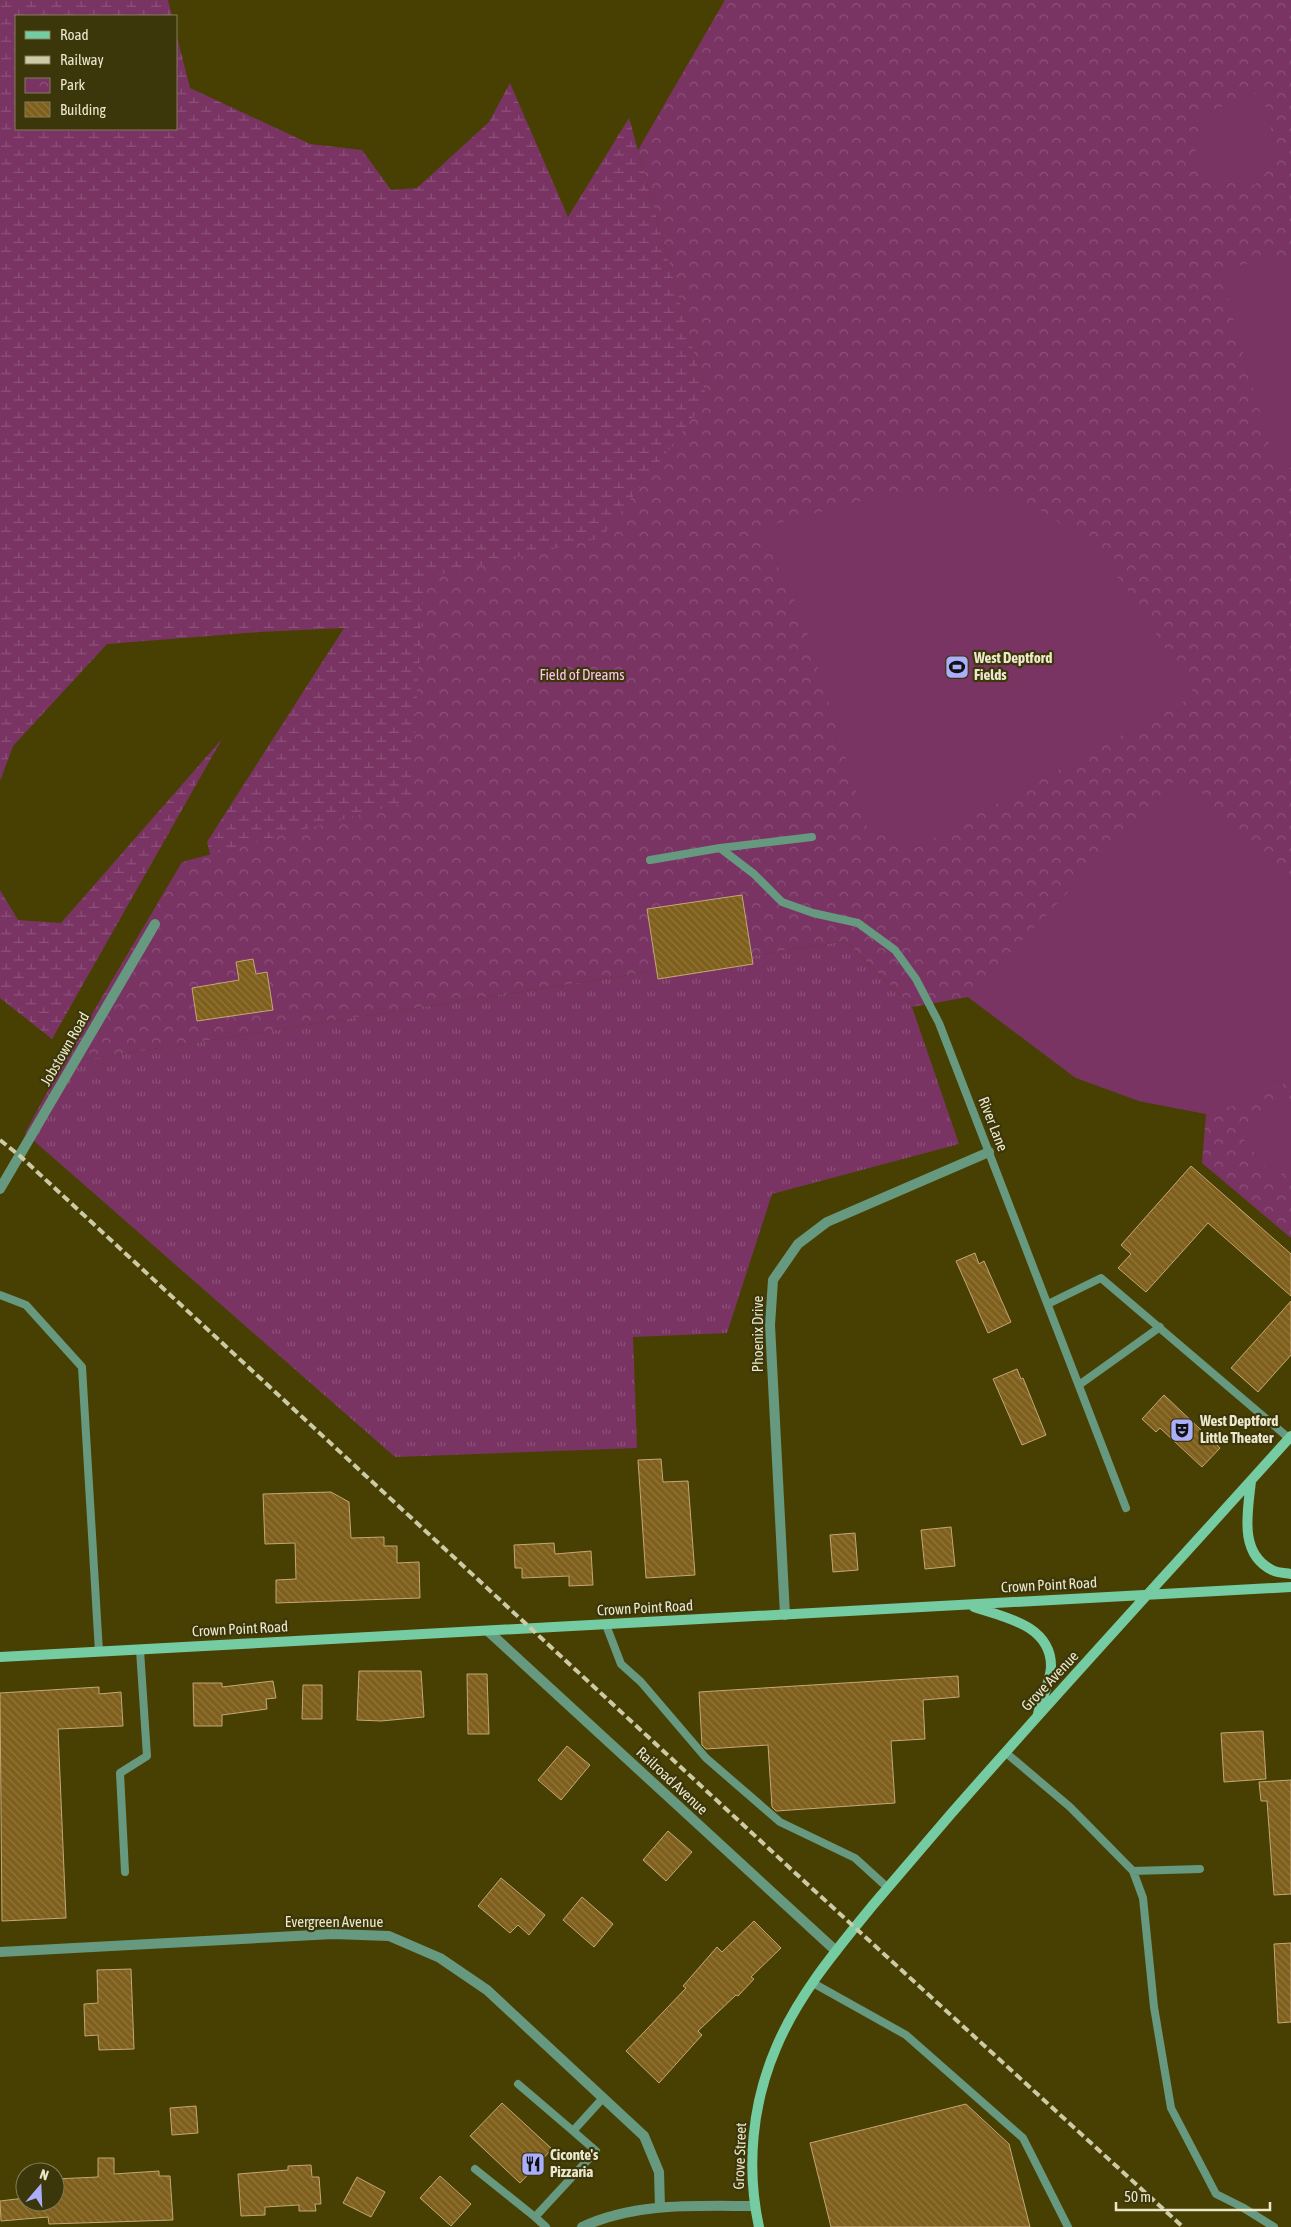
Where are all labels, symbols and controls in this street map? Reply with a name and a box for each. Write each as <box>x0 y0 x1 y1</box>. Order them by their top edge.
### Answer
legend <box>15 15 178 130</box>
text: Road <box>60 26 89 43</box>
text: Railway <box>60 51 104 68</box>
text: Park <box>60 76 85 93</box>
text: Building <box>60 101 106 118</box>
place label: West Deptford Fields <box>973 649 1052 683</box>
sports icon: West Deptford Fields <box>944 654 970 680</box>
park label: Field of Dreams <box>539 666 625 683</box>
street label: Jobstown Road <box>37 1009 92 1089</box>
street label: River Lane <box>975 1094 1012 1154</box>
street label: Phoenix Drive <box>749 1296 766 1372</box>
place label: West Deptford Little Theater <box>1199 1412 1278 1446</box>
theatre icon: West Deptford Little Theater <box>1169 1417 1195 1443</box>
street label: Crown Point Road <box>1000 1573 1098 1596</box>
street label: Crown Point Road <box>596 1596 694 1619</box>
street label: Crown Point Road <box>191 1617 289 1640</box>
street label: Grove Avenue <box>1018 1647 1082 1714</box>
street label: Railroad Avenue <box>633 1743 712 1818</box>
street label: Evergreen Avenue <box>285 1913 383 1930</box>
street label: Grove Street <box>730 2122 749 2190</box>
place label: Ciconte's Pizzaria <box>550 2146 599 2180</box>
restaurant icon: Ciconte's Pizzaria <box>520 2151 546 2177</box>
north arrow <box>15 2162 65 2212</box>
text: N <box>38 2166 51 2184</box>
scale bar <box>1116 2180 1270 2212</box>
text: 50 m <box>1124 2188 1151 2205</box>

